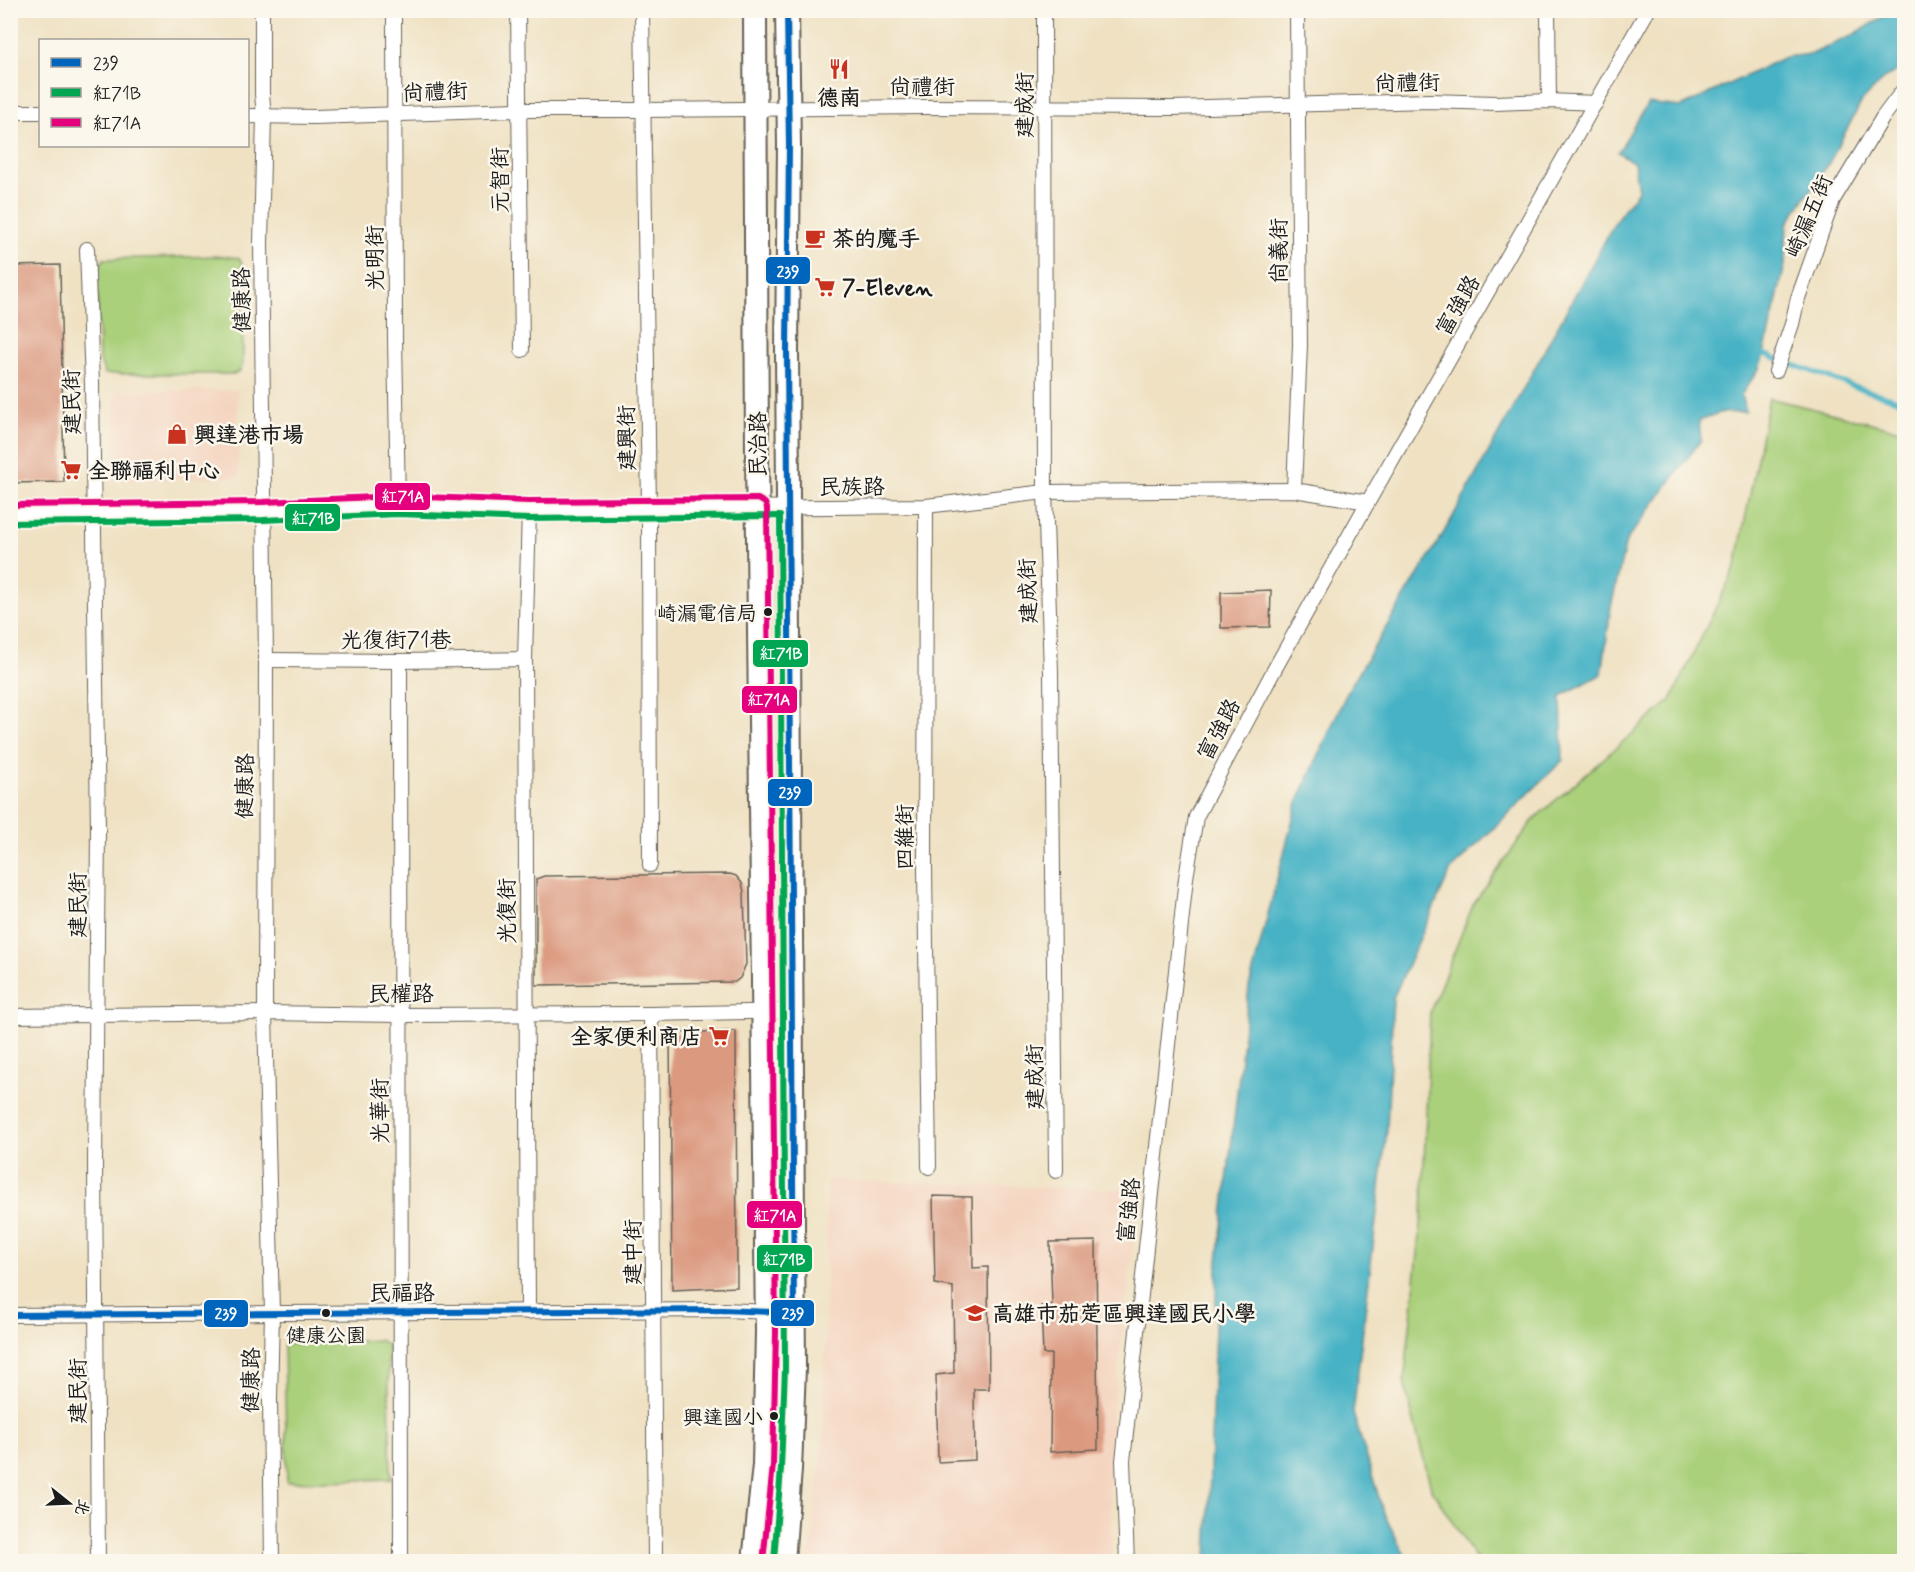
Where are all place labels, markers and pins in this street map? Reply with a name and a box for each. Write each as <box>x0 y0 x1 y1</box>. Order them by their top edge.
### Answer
restaurant icon: 德南 <box>827 57 851 81</box>
place label: 德南 <box>817 85 861 113</box>
cafe icon: 茶的魔手 <box>803 226 827 250</box>
place label: 茶的魔手 <box>832 226 920 254</box>
supermarket icon: 7-Eleven <box>813 275 837 299</box>
place label: 7-Eleven <box>842 275 933 303</box>
shop icon: 興達港市場 <box>165 422 189 446</box>
place label: 興達港市場 <box>194 422 304 450</box>
supermarket icon: 全聯福利中心 <box>59 458 83 482</box>
place label: 全聯福利中心 <box>88 458 220 486</box>
place label: 崎漏電信局 <box>657 601 757 628</box>
marker: 崎漏電信局 <box>762 606 774 618</box>
place label: 全家便利商店 <box>570 1024 702 1052</box>
supermarket icon: 全家便利商店 <box>707 1024 731 1048</box>
school or university icon: 高雄市茄萣區興達國民小學 <box>963 1301 987 1325</box>
place label: 高雄市茄萣區興達國民小學 <box>992 1301 1256 1329</box>
marker: 健康公園 <box>320 1307 332 1319</box>
place label: 健康公園 <box>286 1323 366 1350</box>
place label: 興達國小 <box>683 1405 763 1432</box>
marker: 興達國小 <box>768 1410 780 1422</box>

